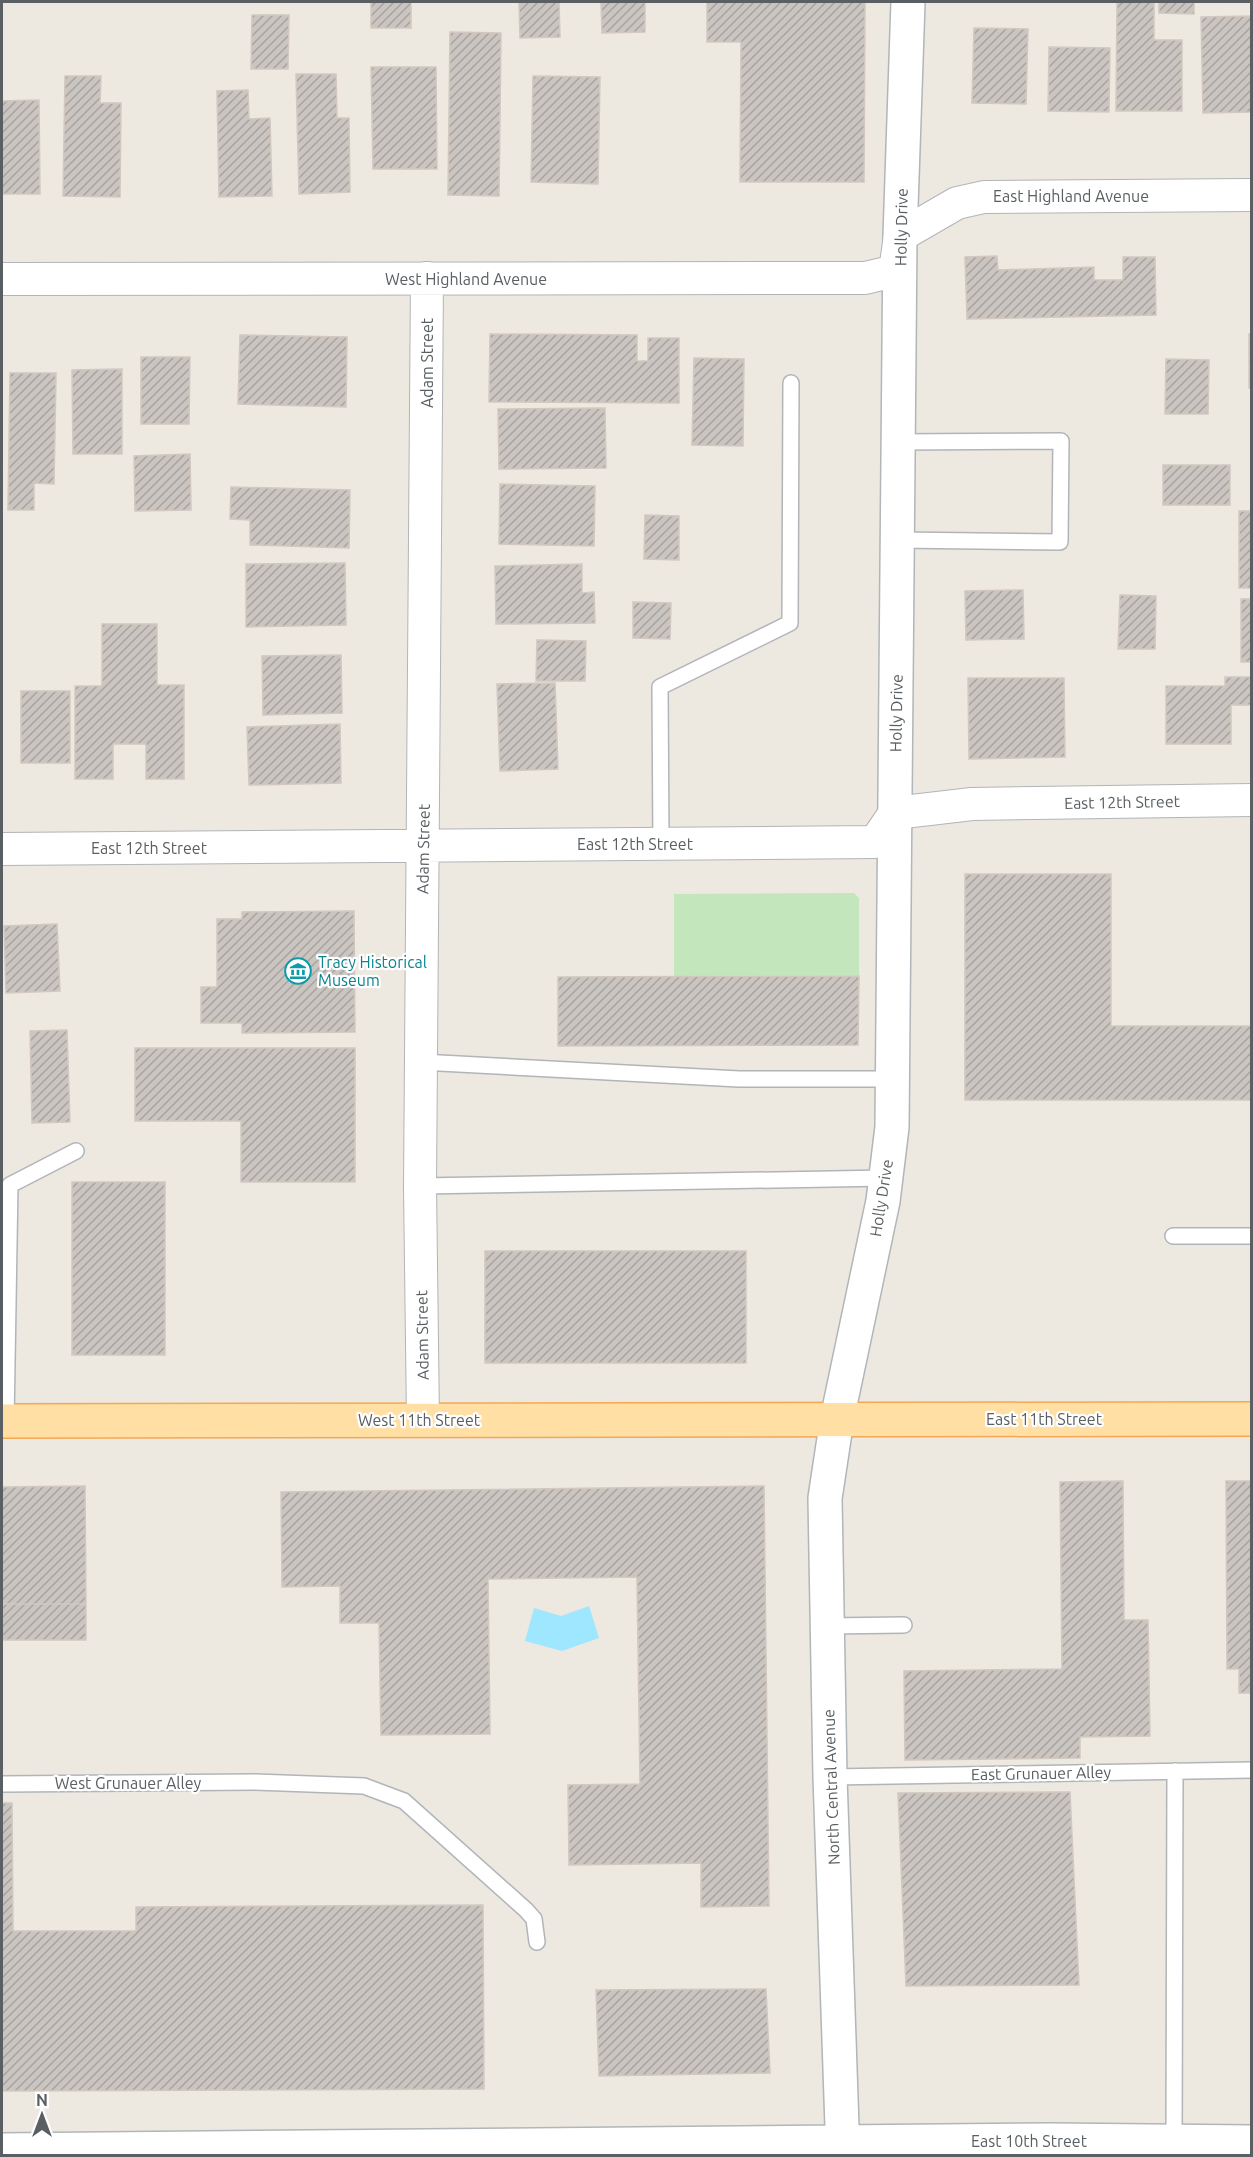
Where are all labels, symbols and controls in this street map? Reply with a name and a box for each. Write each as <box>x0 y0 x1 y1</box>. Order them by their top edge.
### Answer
street label: East Highland Avenue <box>993 187 1149 205</box>
street label: Holly Drive <box>891 188 911 266</box>
street label: West Highland Avenue <box>385 270 547 288</box>
street label: Adam Street <box>418 317 436 408</box>
street label: Holly Drive <box>886 674 906 752</box>
street label: East 12th Street <box>1064 792 1181 812</box>
street label: Adam Street <box>413 803 433 894</box>
street label: East 12th Street <box>577 835 694 853</box>
street label: East 12th Street <box>91 839 208 857</box>
place label: Tracy Historical Museum <box>318 953 427 989</box>
museum icon: Tracy Historical Museum <box>283 956 313 986</box>
street label: Holly Drive <box>866 1158 896 1238</box>
street label: Adam Street <box>412 1289 432 1380</box>
street label: East 11th Street <box>986 1410 1103 1428</box>
street label: West 11th Street <box>358 1411 481 1429</box>
street label: North Central Avenue <box>819 1709 843 1865</box>
street label: East Grunauer Alley <box>971 1763 1112 1783</box>
street label: West Grunauer Alley <box>55 1774 202 1792</box>
north arrow <box>12 2085 72 2145</box>
text: N <box>36 2091 48 2109</box>
street label: East 10th Street <box>971 2132 1088 2150</box>

